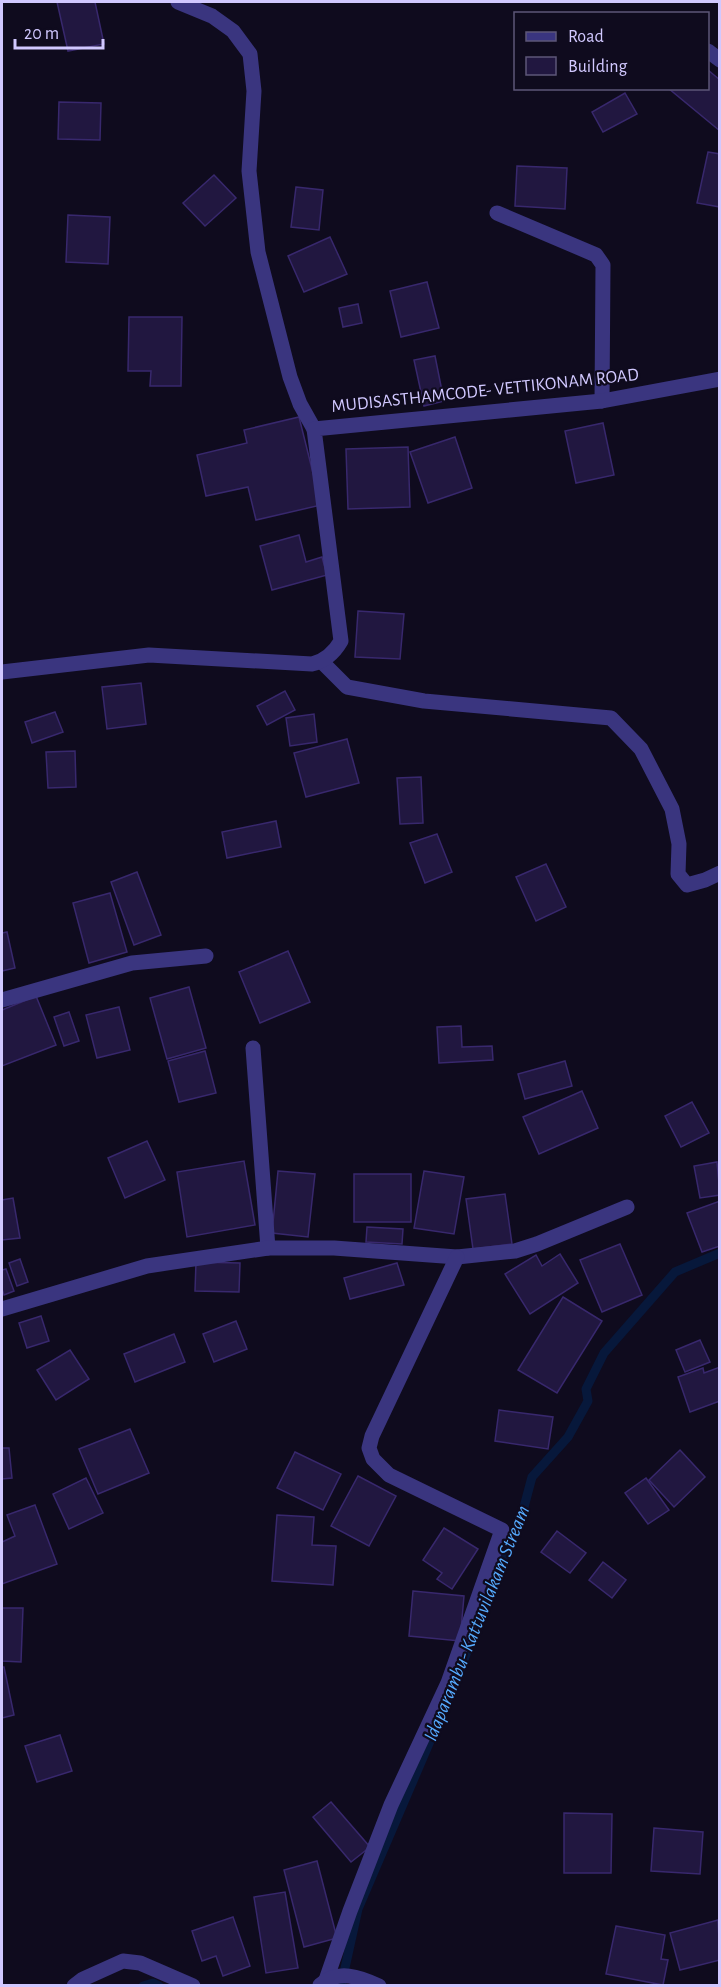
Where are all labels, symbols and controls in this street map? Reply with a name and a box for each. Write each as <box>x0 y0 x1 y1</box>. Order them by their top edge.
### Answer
scale bar <box>15 12 104 50</box>
legend <box>514 12 709 90</box>
text: 20 m <box>24 25 59 43</box>
text: Road <box>568 28 604 46</box>
text: Building <box>568 58 628 76</box>
street label: MUDISASTHAMCODE- VETTIKONAM ROAD <box>331 366 640 416</box>
water label: Idaparambu- Kattuvilakam Stream <box>420 1503 533 1744</box>

